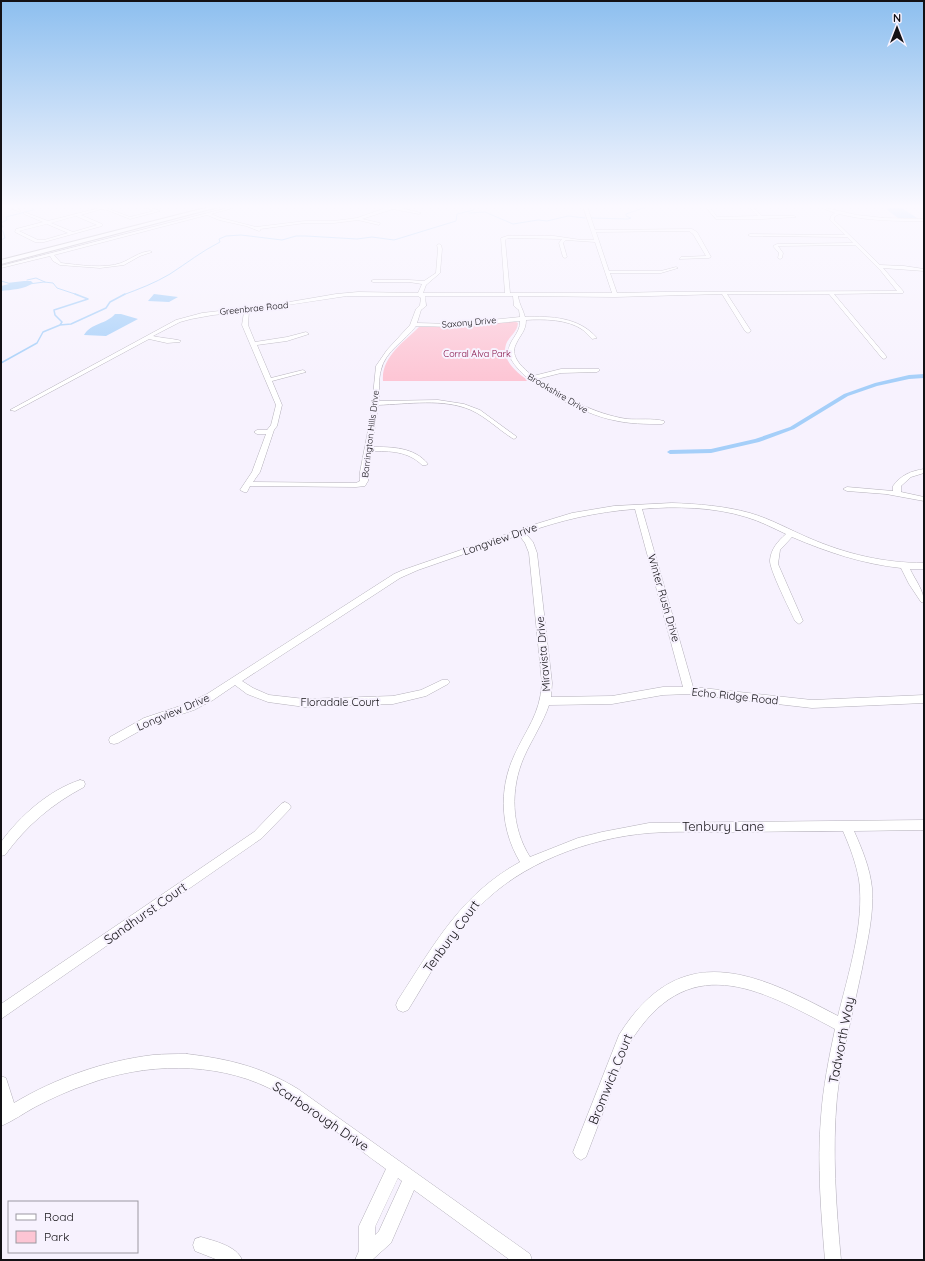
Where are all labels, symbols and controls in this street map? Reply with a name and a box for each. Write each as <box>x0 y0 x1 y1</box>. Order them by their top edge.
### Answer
north arrow <box>877 8 917 48</box>
text: N <box>893 11 901 25</box>
street label: Greenbrae Road <box>219 299 289 317</box>
street label: Saxony Drive <box>441 314 497 330</box>
park label: Corral Alva Park <box>443 348 511 359</box>
street label: Brookshire Drive <box>526 371 590 415</box>
street label: Barrington Hills Drive <box>359 390 381 478</box>
street label: Longview Drive <box>461 520 539 558</box>
street label: Winter Rush Drive <box>645 552 683 644</box>
street label: Miravista Drive <box>533 616 553 692</box>
street label: Echo Ridge Road <box>691 684 779 708</box>
street label: Longview Drive <box>134 690 212 734</box>
street label: Floradale Court <box>300 695 380 709</box>
street label: Tenbury Lane <box>682 818 764 834</box>
street label: Sandhurst Court <box>100 878 190 948</box>
street label: Tenbury Court <box>419 897 483 975</box>
street label: Tadworth Way <box>825 995 857 1085</box>
street label: Bromwich Court <box>585 1031 635 1127</box>
street label: Scarborough Drive <box>270 1078 372 1154</box>
legend <box>8 1201 138 1253</box>
text: Road <box>44 1209 74 1224</box>
text: Park <box>44 1229 69 1244</box>

